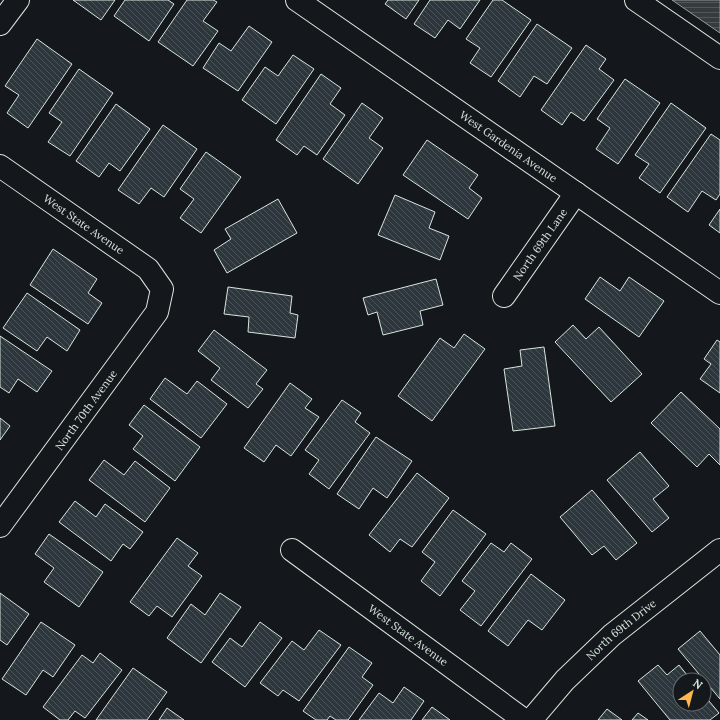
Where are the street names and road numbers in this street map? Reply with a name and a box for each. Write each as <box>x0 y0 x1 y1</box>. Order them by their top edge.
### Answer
street label: West Gardenia Avenue <box>457 108 560 185</box>
street label: West State Avenue <box>41 191 127 257</box>
street label: North 69th Lane <box>510 206 570 283</box>
street label: North 70th Avenue <box>52 367 120 453</box>
street label: North 69th Drive <box>583 596 659 663</box>
street label: West State Avenue <box>366 601 451 669</box>

